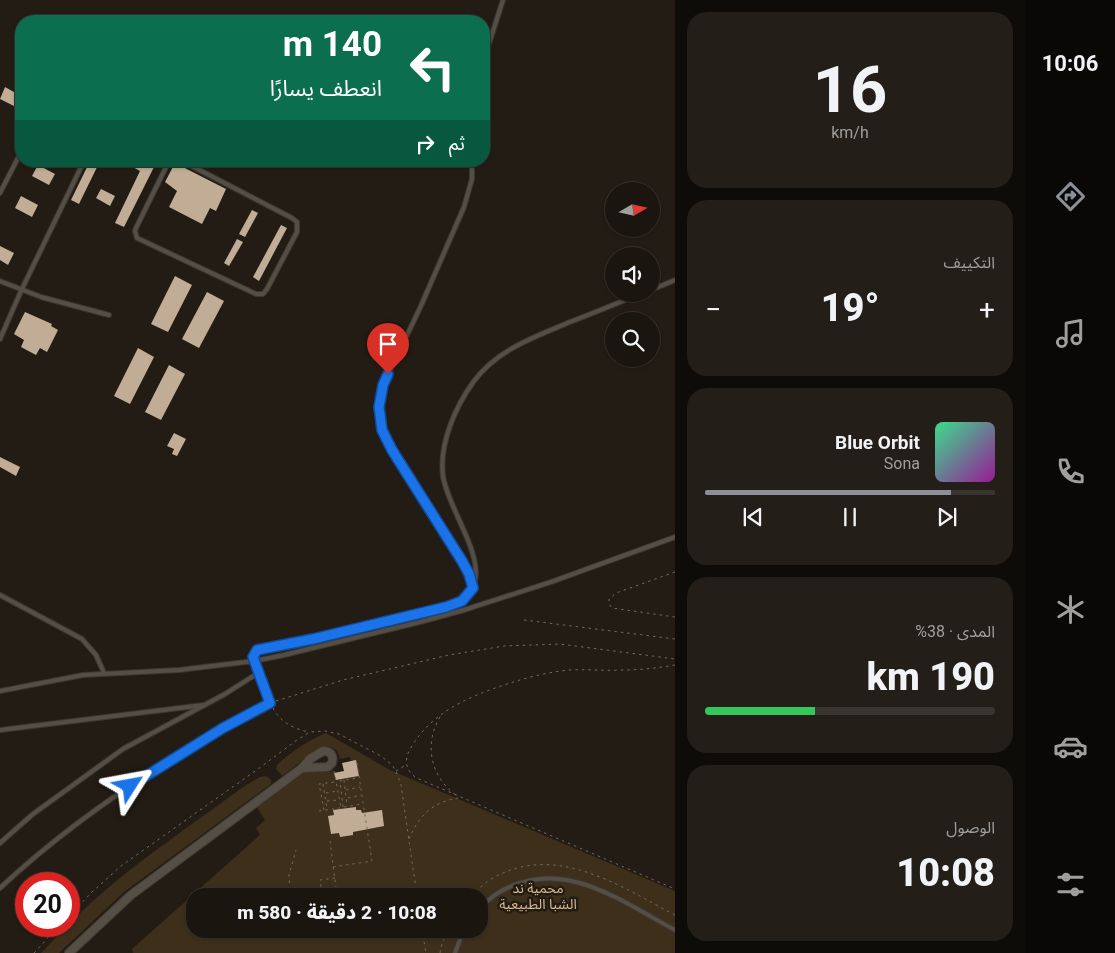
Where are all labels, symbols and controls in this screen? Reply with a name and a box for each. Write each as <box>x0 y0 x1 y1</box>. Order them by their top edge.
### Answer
text: 140 m <box>283 24 382 65</box>
icon: left <box>400 35 465 100</box>
text: 10:06 <box>1042 51 1098 76</box>
text: 16 <box>813 52 887 128</box>
text: انعطف يسارًا <box>270 76 382 101</box>
text: km/h <box>831 123 869 142</box>
icon: right <box>411 130 439 158</box>
text: ثم <box>449 132 465 155</box>
icon: directions <box>1053 179 1088 214</box>
north arrow <box>605 182 660 238</box>
map controls <box>605 182 660 367</box>
button: sound <box>605 247 660 302</box>
text: التكييف <box>943 253 995 272</box>
text: 19° <box>821 286 879 330</box>
text: − <box>705 293 721 326</box>
text: + <box>979 293 995 326</box>
button: search <box>605 312 660 367</box>
icon: music <box>1053 316 1088 351</box>
pin <box>367 323 409 374</box>
icon: arrive <box>374 330 402 358</box>
text: Blue Orbit <box>835 431 920 454</box>
text: Sona <box>884 454 920 473</box>
icon: phone <box>1053 454 1088 489</box>
icon: previous <box>739 503 767 531</box>
icon: pause <box>836 503 864 531</box>
icon: next <box>933 503 961 531</box>
icon: climate <box>1053 592 1088 627</box>
text: المدى · 38% <box>915 622 995 641</box>
text: 190 km <box>866 655 995 699</box>
icon: car <box>1053 729 1088 764</box>
position arrow <box>103 759 155 811</box>
text: الوصول <box>946 818 995 837</box>
text: 10:08 <box>896 851 995 895</box>
icon: filters <box>1053 867 1088 902</box>
speed limit sign: 20 <box>15 872 80 937</box>
park label: محمية ند الشبا الطبيعية <box>499 880 577 912</box>
text: 10:08 · 2 دقيقة · 580 m <box>237 901 437 924</box>

